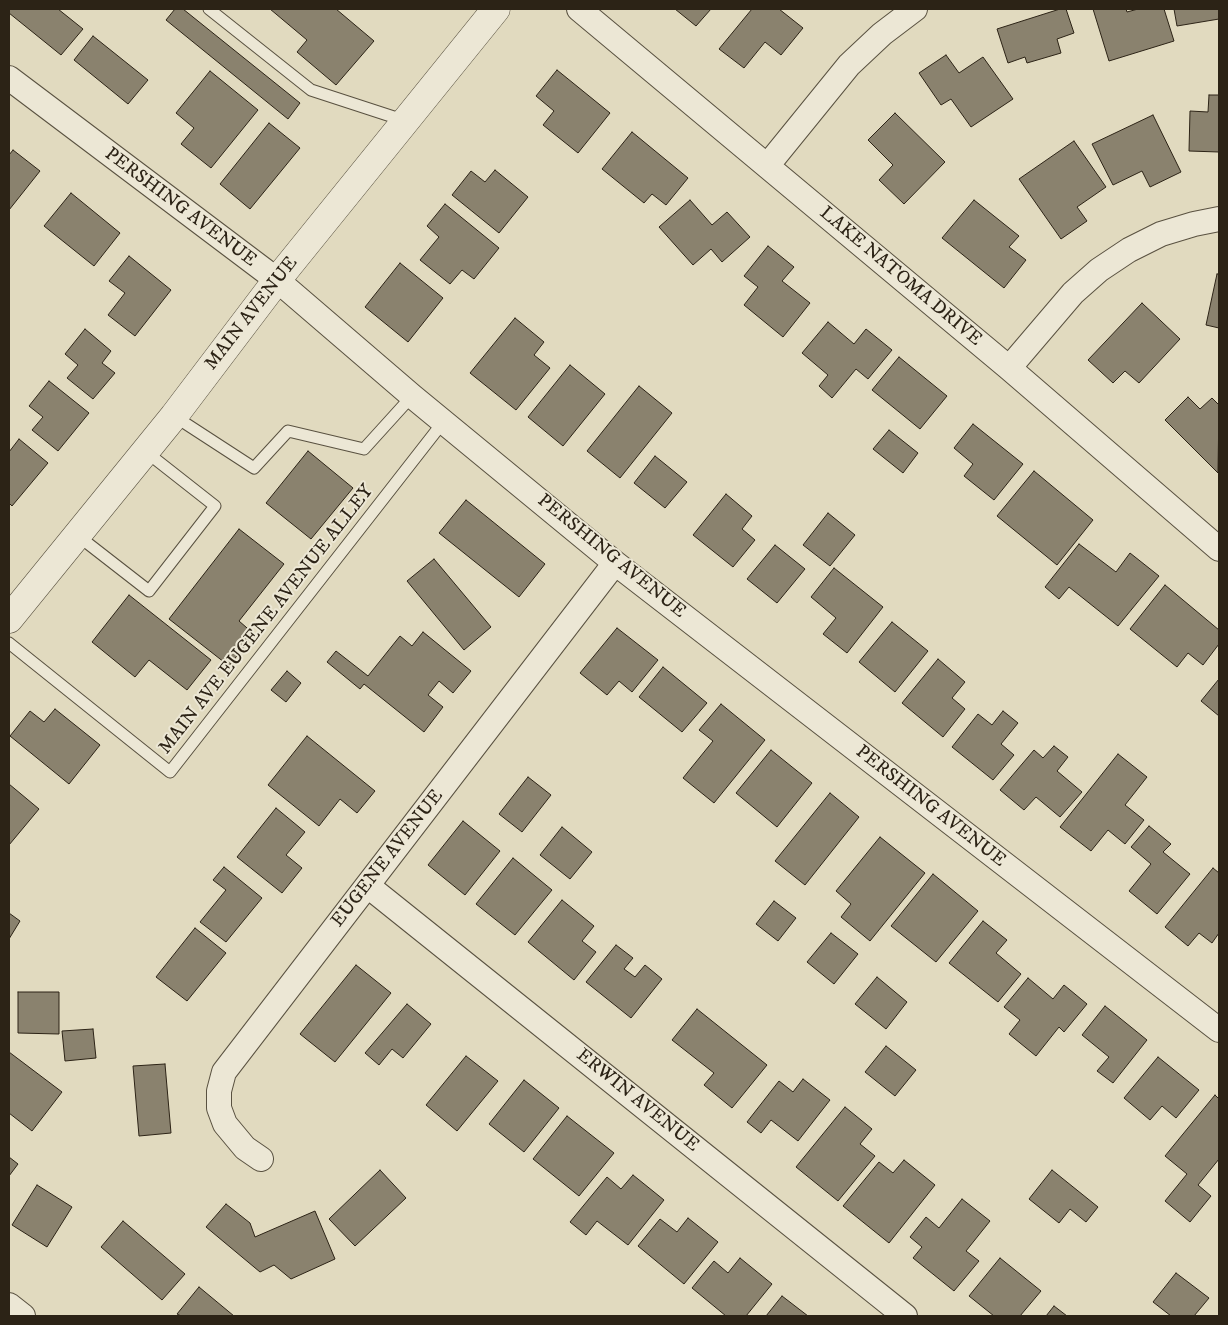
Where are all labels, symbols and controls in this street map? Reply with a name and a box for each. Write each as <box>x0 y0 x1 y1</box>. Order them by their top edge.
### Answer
street label: PERSHING AVENUE <box>100 143 260 273</box>
street label: LAKE NATOMA DRIVE <box>814 202 986 352</box>
street label: MAIN AVENUE <box>201 253 303 375</box>
street label: MAIN AVE EUGENE AVENUE ALLEY <box>155 481 379 759</box>
street label: PERSHING AVENUE <box>532 490 690 624</box>
street label: PERSHING AVENUE <box>850 741 1010 873</box>
street label: EUGENE AVENUE <box>327 786 449 932</box>
street label: ERWIN AVENUE <box>571 1044 703 1158</box>

